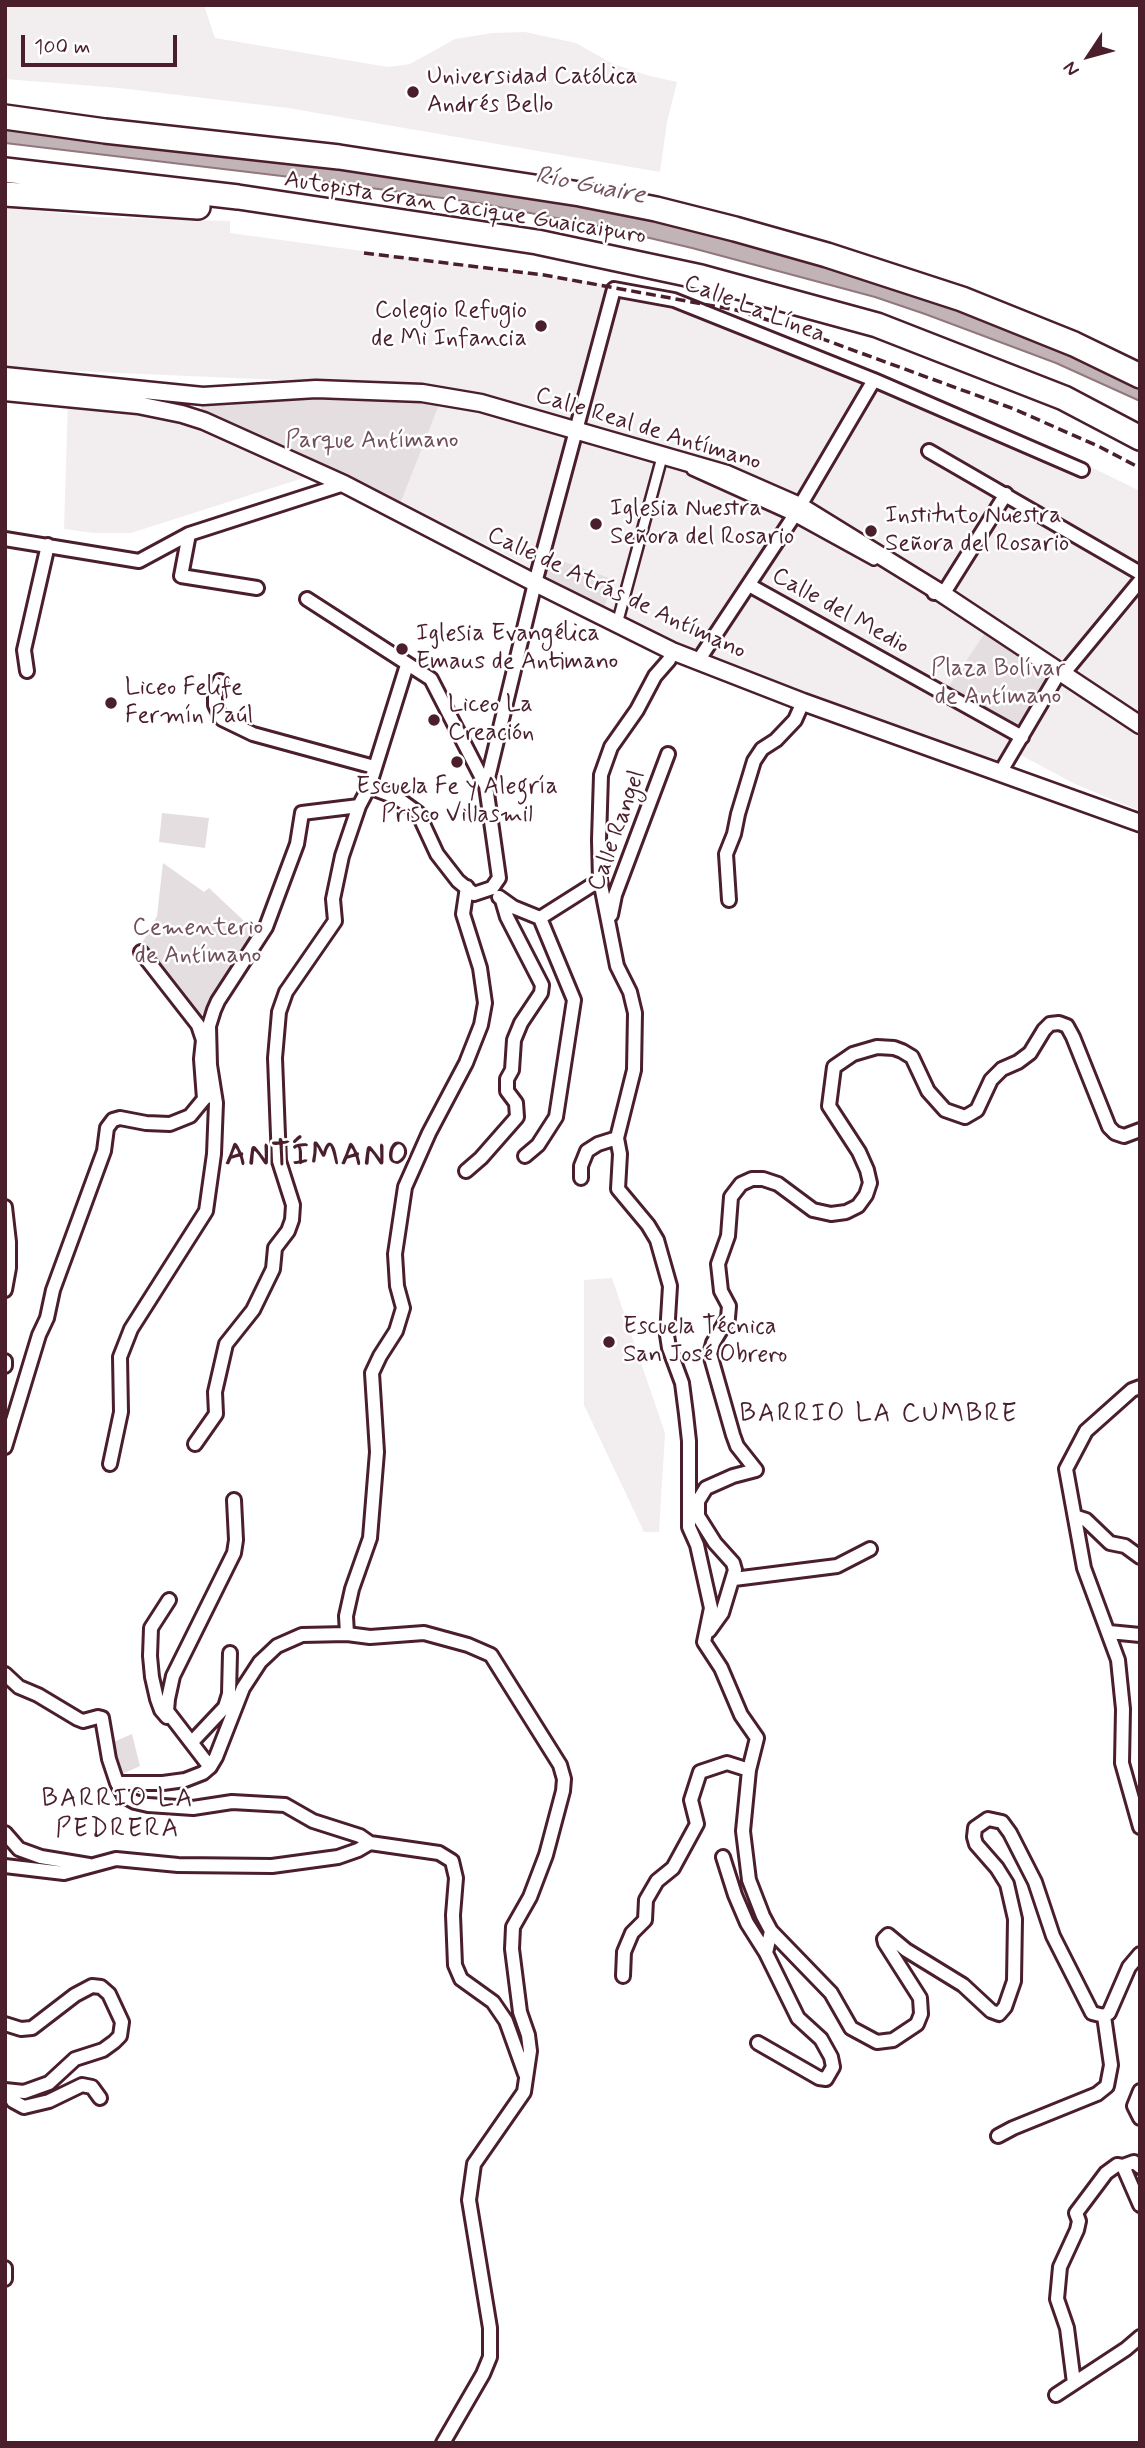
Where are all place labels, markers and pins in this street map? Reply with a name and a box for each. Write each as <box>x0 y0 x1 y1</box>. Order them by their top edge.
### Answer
place label: Universidad Católica Andrés Bello <box>427 64 638 120</box>
marker: Universidad Católica Andrés Bello <box>405 84 421 100</box>
place label: Colegio Refugio de Mi Infancia <box>371 298 527 354</box>
marker: Colegio Refugio de Mi Infancia <box>533 318 549 334</box>
place label: Iglesia Nuestra Señora del Rosario <box>610 496 794 552</box>
place label: Instituto Nuestra Señora del Rosario <box>885 503 1069 559</box>
marker: Iglesia Nuestra Señora del Rosario <box>588 516 604 532</box>
marker: Instituto Nuestra Señora del Rosario <box>863 523 879 539</box>
place label: Iglesia Evangélica Emaus de Antimano <box>416 621 618 677</box>
marker: Iglesia Evangélica Emaus de Antimano <box>394 641 410 657</box>
place label: Liceo Felife Fermín Paúl <box>125 675 253 731</box>
place label: Liceo La Creación <box>448 692 534 748</box>
marker: Liceo Felife Fermín Paúl <box>103 695 119 711</box>
marker: Liceo La Creación <box>426 712 442 728</box>
marker: Escuela Fe y Alegría Prisco Villasmil <box>449 754 465 770</box>
place label: Escuela Fe y Alegría Prisco Villasmil <box>356 774 558 830</box>
place label: Escuela Técnica San José Obrero <box>623 1314 787 1370</box>
marker: Escuela Técnica San José Obrero <box>601 1334 617 1350</box>

